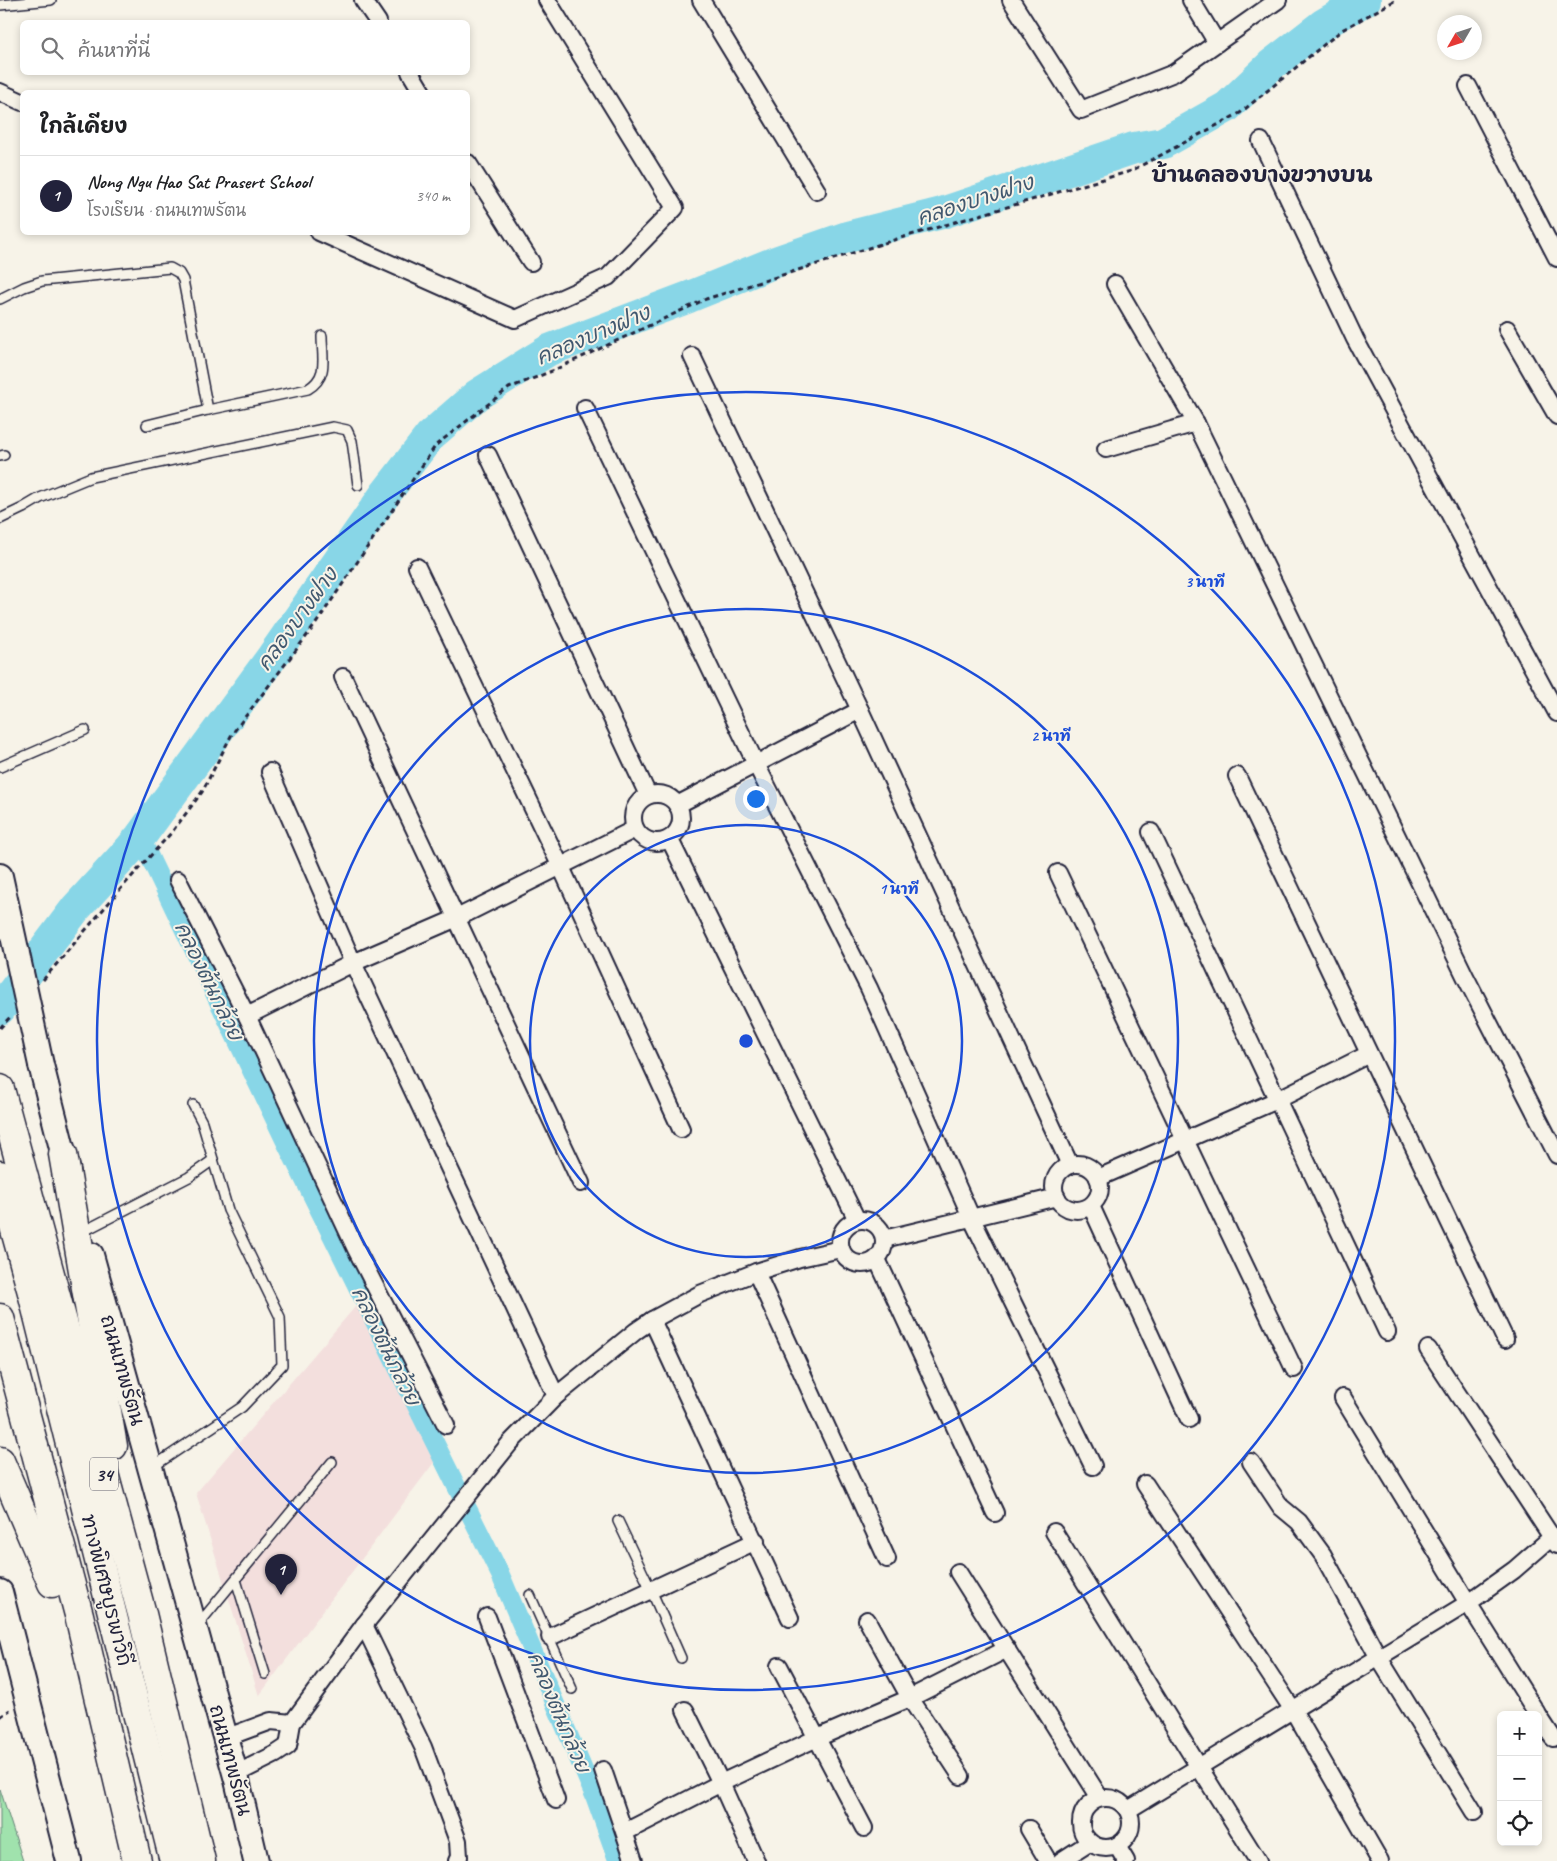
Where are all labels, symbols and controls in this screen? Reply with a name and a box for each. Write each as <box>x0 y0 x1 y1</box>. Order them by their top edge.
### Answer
north arrow <box>1437 15 1482 60</box>
search box <box>20 20 470 75</box>
icon: search <box>38 34 66 62</box>
text: ค้นหาที่นี่ <box>78 39 150 63</box>
text: ใกล้เคียง <box>40 113 127 139</box>
district label: บ้านคลองบางขวางบน <box>1151 161 1373 189</box>
water label: คลองบางฝาง <box>913 168 1038 231</box>
text: Nong Ngu Hao Sat Prasert School <box>87 170 311 194</box>
text: 1 <box>52 186 60 206</box>
text: 340 m <box>416 186 450 206</box>
text: โรงเรียน · ถนนเทพรัตน <box>87 201 246 221</box>
water label: คลองบางฝาง <box>532 299 656 371</box>
water label: คลองบางฝาง <box>251 561 344 676</box>
text: 3 นาที <box>1185 572 1225 592</box>
text: 2 นาที <box>1031 726 1071 746</box>
your location <box>743 786 769 812</box>
text: 1 นาที <box>879 879 919 899</box>
water label: คลองต้นกล้วย <box>169 917 250 1046</box>
centre of rings <box>737 1032 755 1050</box>
water label: คลองต้นกล้วย <box>346 1282 427 1411</box>
street label: ถนนเทพรัตน <box>95 1312 150 1428</box>
road number: 34 <box>90 1458 118 1490</box>
street label: ทางพิเศษบูรพาวิถี <box>73 1512 137 1669</box>
pin: 1 <box>265 1554 297 1595</box>
water label: คลองต้นกล้วย <box>522 1648 597 1778</box>
street label: ถนนเทพรัตน <box>204 1702 257 1818</box>
map controls <box>1497 1711 1542 1846</box>
button: + <box>1497 1711 1542 1756</box>
button: − <box>1497 1756 1542 1801</box>
button: locate <box>1497 1801 1542 1846</box>

